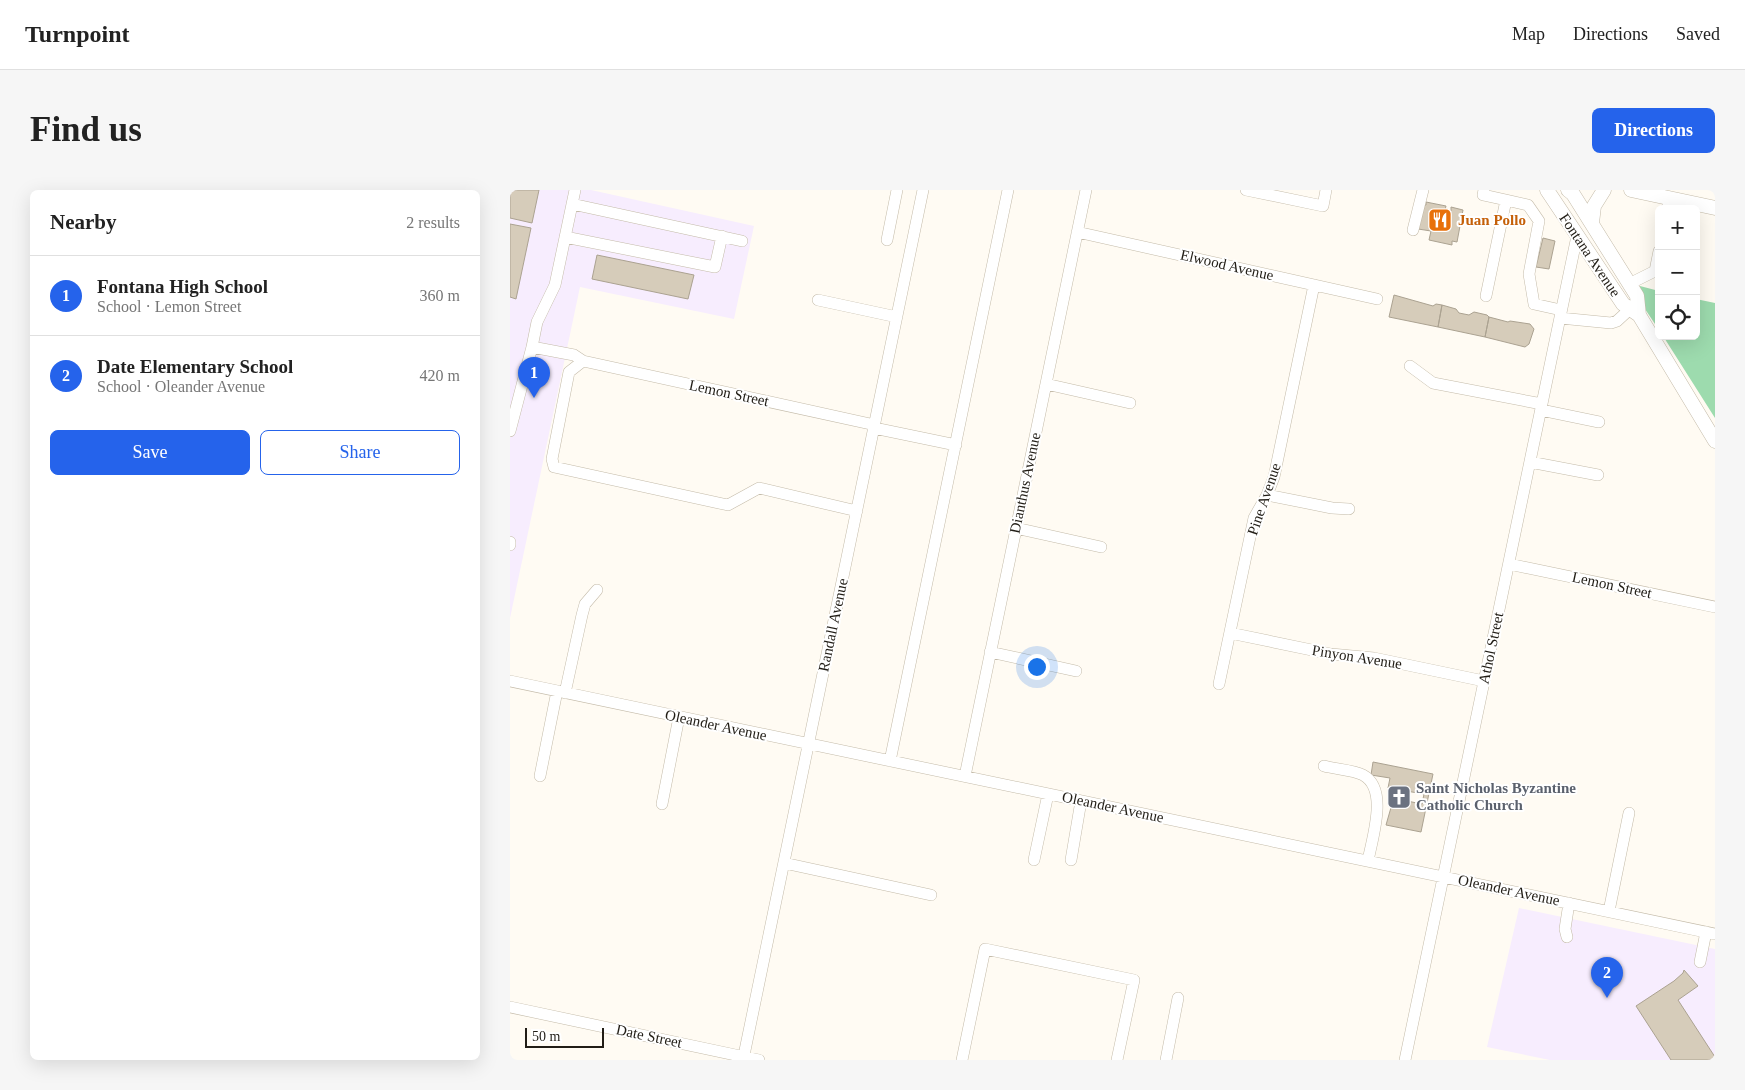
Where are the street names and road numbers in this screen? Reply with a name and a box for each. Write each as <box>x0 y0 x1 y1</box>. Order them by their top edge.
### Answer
street label: Fontana Avenue <box>1556 210 1624 300</box>
street label: Elwood Avenue <box>1179 247 1275 284</box>
street label: Lemon Street <box>688 377 771 409</box>
street label: Dianthus Avenue <box>1007 431 1044 535</box>
street label: Pine Avenue <box>1244 461 1284 537</box>
street label: Lemon Street <box>1571 569 1654 601</box>
street label: Randall Avenue <box>815 576 851 673</box>
street label: Athol Street <box>1476 610 1507 685</box>
street label: Pinyon Avenue <box>1311 642 1404 672</box>
street label: Oleander Avenue <box>664 706 769 744</box>
street label: Oleander Avenue <box>1061 788 1166 826</box>
street label: Oleander Avenue <box>1457 871 1562 909</box>
street label: Date Street <box>615 1021 684 1051</box>

